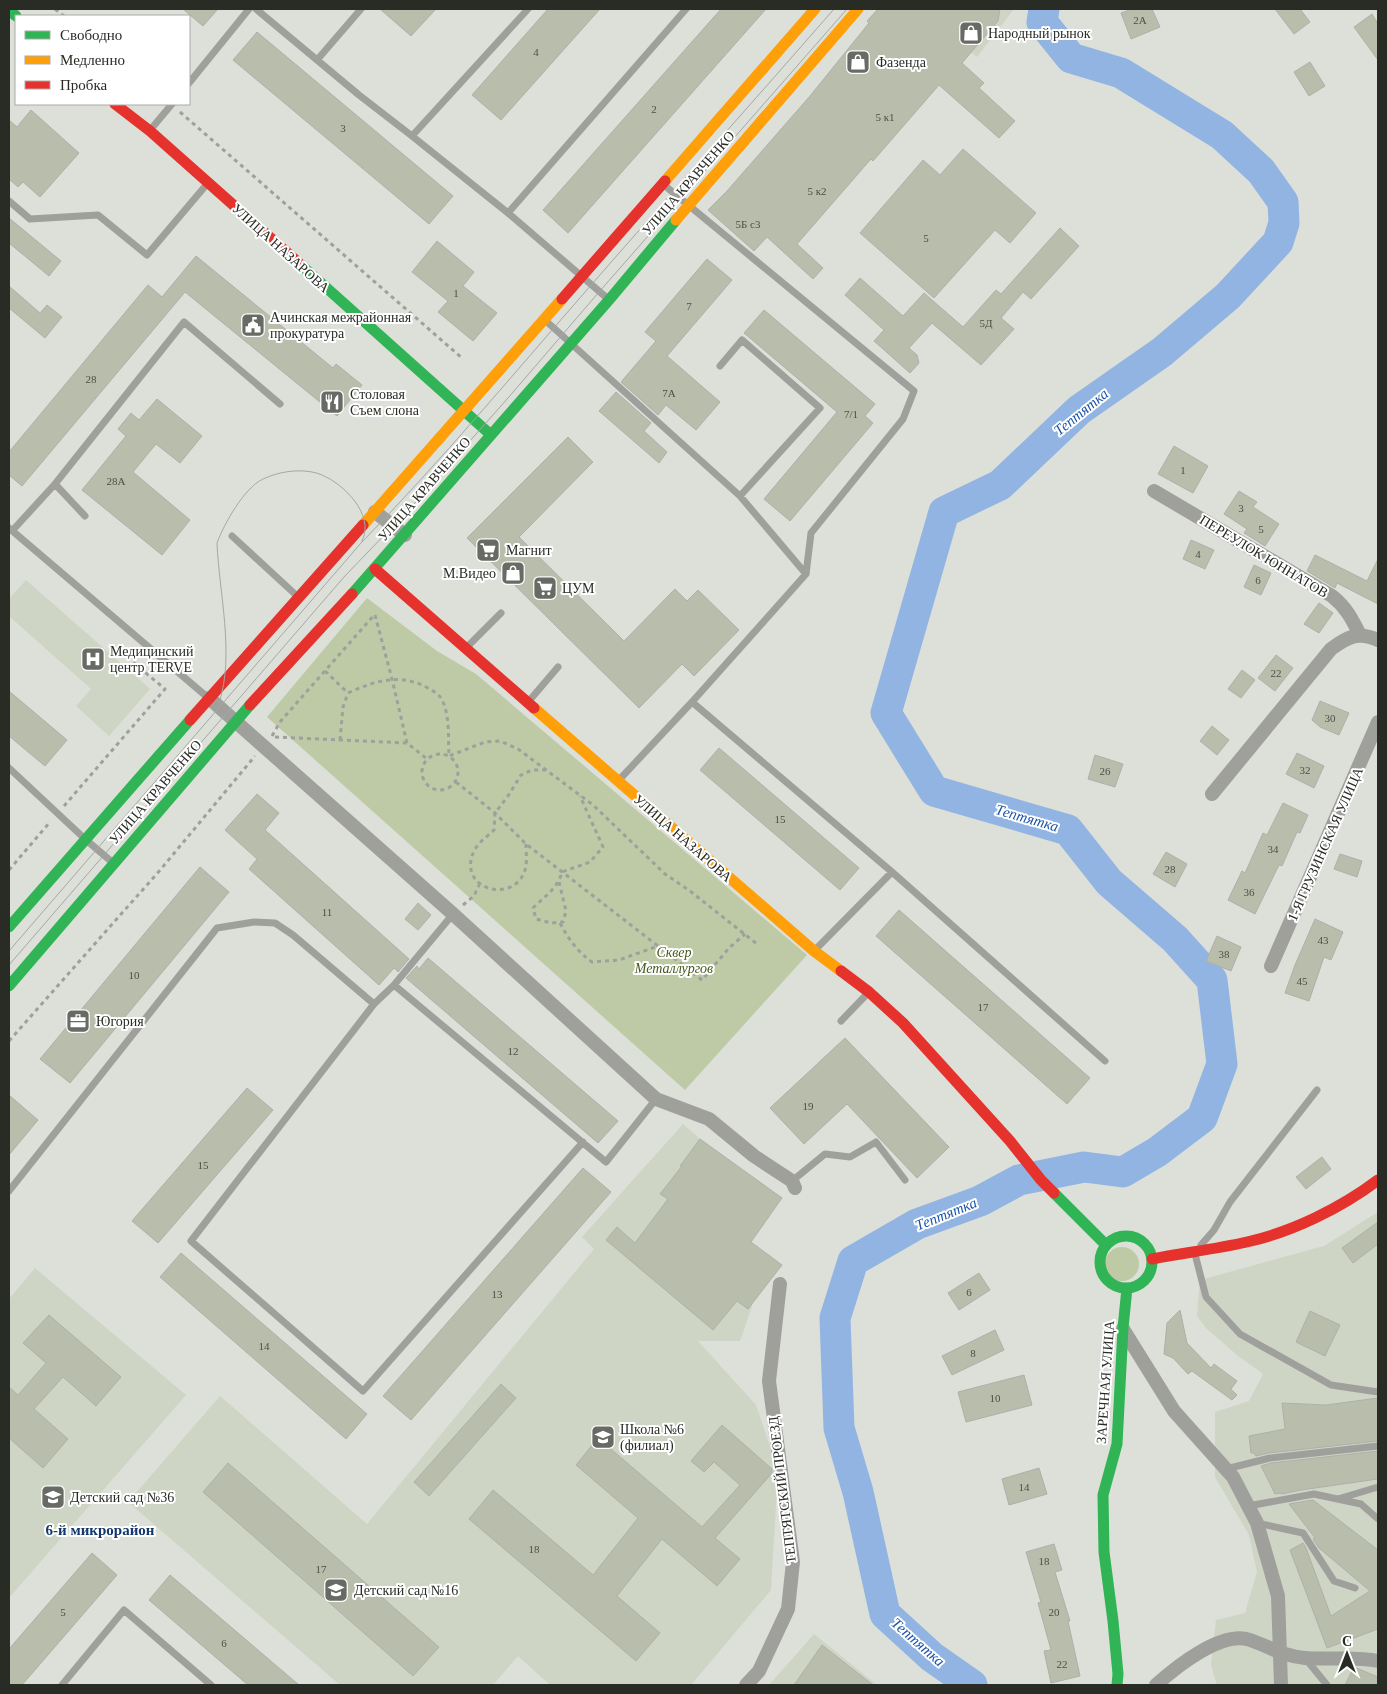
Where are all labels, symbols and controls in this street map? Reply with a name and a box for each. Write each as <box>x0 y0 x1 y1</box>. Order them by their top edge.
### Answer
house number: 2А <box>1133 14 1147 26</box>
legend <box>15 15 190 105</box>
shop icon: Народный рынок <box>958 20 984 46</box>
place label: Народный рынок <box>988 26 1091 41</box>
text: Свободно <box>60 27 122 43</box>
house number: 4 <box>533 46 539 58</box>
shop icon: Фазенда <box>845 49 871 75</box>
text: Медленно <box>60 52 125 68</box>
place label: Фазенда <box>876 55 927 70</box>
text: Пробка <box>60 77 108 93</box>
house number: 2 <box>651 103 657 115</box>
house number: 5 к1 <box>875 111 895 123</box>
house number: 3 <box>340 122 346 134</box>
street label: УЛИЦА КРАВЧЕНКО <box>639 128 738 238</box>
house number: 5 к2 <box>807 185 827 197</box>
street label: УЛИЦА НАЗАРОВА <box>229 201 333 296</box>
house number: 5Б с3 <box>736 218 761 230</box>
house number: 5 <box>923 232 929 244</box>
house number: 1 <box>453 287 459 299</box>
house number: 7 <box>686 300 692 312</box>
place label: Ачинская межрайонная прокуратура <box>270 310 412 341</box>
public building icon: Ачинская межрайонная прокуратура <box>240 312 266 338</box>
house number: 5Д <box>979 317 993 329</box>
house number: 28 <box>86 373 97 385</box>
water label: Тептятка <box>1051 385 1111 439</box>
place label: Столовая Съем слона <box>350 387 420 418</box>
house number: 7А <box>662 387 676 399</box>
restaurant icon: Столовая Съем слона <box>319 389 345 415</box>
house number: 7/1 <box>844 408 858 420</box>
street label: УЛИЦА КРАВЧЕНКО <box>375 434 474 544</box>
house number: 1 <box>1180 464 1186 476</box>
house number: 28А <box>107 475 126 487</box>
house number: 3 <box>1238 502 1244 514</box>
street label: ПЕРЕУЛОК ЮННАТОВ <box>1197 512 1331 601</box>
house number: 5 <box>1258 523 1264 535</box>
supermarket icon: Магнит <box>475 537 501 563</box>
place label: Магнит <box>506 543 552 558</box>
house number: 4 <box>1195 548 1201 560</box>
shop icon: М.Видео <box>500 560 526 586</box>
place label: М.Видео <box>443 566 496 581</box>
house number: 6 <box>1255 574 1261 586</box>
supermarket icon: ЦУМ <box>532 575 558 601</box>
place label: ЦУМ <box>562 581 595 596</box>
place label: Медицинский центр TERVE <box>110 644 194 675</box>
hospital icon: Медицинский центр TERVE <box>80 646 106 672</box>
house number: 22 <box>1271 667 1282 679</box>
house number: 30 <box>1325 712 1336 724</box>
street label: УЛИЦА КРАВЧЕНКО <box>106 737 205 847</box>
street label: 1-Я ГРУЗИНСКАЯ УЛИЦА <box>1285 764 1367 923</box>
house number: 32 <box>1300 764 1311 776</box>
house number: 26 <box>1100 765 1111 777</box>
street label: УЛИЦА НАЗАРОВА <box>630 792 736 886</box>
water label: Тептятка <box>994 801 1060 835</box>
house number: 15 <box>775 813 786 825</box>
house number: 34 <box>1268 843 1279 855</box>
house number: 28 <box>1165 863 1176 875</box>
house number: 36 <box>1244 886 1255 898</box>
house number: 11 <box>322 906 332 918</box>
house number: 43 <box>1318 934 1329 946</box>
park label: Сквер Металлургов <box>634 945 713 976</box>
house number: 38 <box>1219 948 1230 960</box>
house number: 10 <box>129 969 140 981</box>
house number: 45 <box>1297 975 1308 987</box>
house number: 17 <box>978 1001 989 1013</box>
office icon: Югория <box>65 1008 91 1034</box>
place label: Югория <box>96 1014 144 1029</box>
house number: 12 <box>508 1045 519 1057</box>
house number: 19 <box>803 1100 814 1112</box>
house number: 15 <box>198 1159 209 1171</box>
water label: Тептятка <box>913 1194 979 1234</box>
house number: 6 <box>966 1286 972 1298</box>
house number: 13 <box>492 1288 503 1300</box>
street label: ЗАРЕЧНАЯ УЛИЦА <box>1094 1319 1117 1444</box>
house number: 14 <box>259 1340 270 1352</box>
house number: 8 <box>970 1347 976 1359</box>
house number: 10 <box>990 1392 1001 1404</box>
street label: ТЕПТЯТСКИЙ ПРОЕЗД <box>765 1415 799 1564</box>
place label: Школа №6 (филиал) <box>620 1422 684 1454</box>
school or university icon: Школа №6 (филиал) <box>590 1424 616 1450</box>
house number: 14 <box>1019 1481 1030 1493</box>
school or university icon: Детский сад №36 <box>40 1484 66 1510</box>
place label: Детский сад №36 <box>70 1490 174 1505</box>
district label: 6-й микрорайон <box>46 1522 155 1538</box>
house number: 18 <box>529 1543 540 1555</box>
house number: 18 <box>1039 1555 1050 1567</box>
house number: 17 <box>316 1563 327 1575</box>
school or university icon: Детский сад №16 <box>323 1577 349 1603</box>
place label: Детский сад №16 <box>354 1583 458 1598</box>
house number: 5 <box>60 1606 66 1618</box>
house number: 20 <box>1049 1606 1060 1618</box>
water label: Тептятка <box>888 1615 948 1669</box>
north arrow <box>1322 1629 1372 1679</box>
text: С <box>1342 1634 1352 1649</box>
house number: 6 <box>221 1637 227 1649</box>
house number: 22 <box>1057 1658 1068 1670</box>

